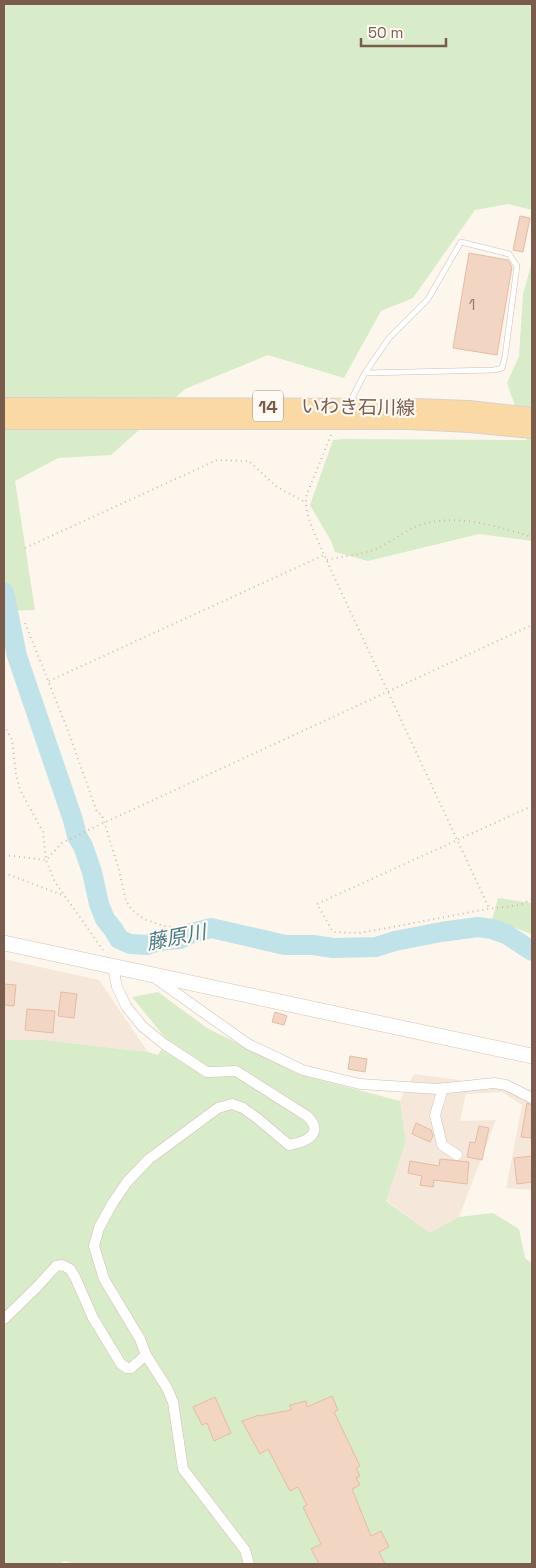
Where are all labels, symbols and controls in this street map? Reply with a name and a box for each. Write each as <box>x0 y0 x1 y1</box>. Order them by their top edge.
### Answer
scale bar <box>361 15 446 47</box>
text: 50 m <box>368 23 403 42</box>
house number: 1 <box>469 294 475 315</box>
road number: 14 <box>253 391 283 422</box>
street label: いわき石川線 <box>301 394 415 420</box>
water label: 藤原川 <box>144 918 210 955</box>

